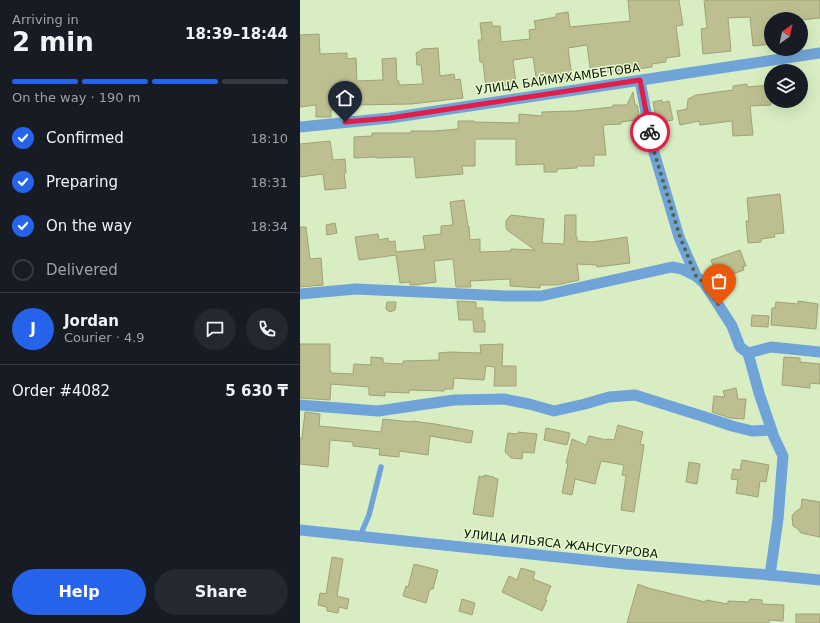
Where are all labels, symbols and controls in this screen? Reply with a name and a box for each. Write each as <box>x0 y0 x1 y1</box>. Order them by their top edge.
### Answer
text: Arriving in <box>12 12 79 27</box>
north arrow <box>764 12 808 56</box>
map controls <box>764 12 808 108</box>
text: 18:39–18:44 <box>185 25 288 43</box>
text: 2 min <box>12 27 94 57</box>
street label: УЛИЦА БАЙМУХАМБЕТОВА <box>475 59 642 97</box>
button: layers <box>764 64 808 108</box>
pin <box>328 81 362 122</box>
icon: home <box>334 87 356 109</box>
text: On the way · 190 m <box>12 90 140 105</box>
courier <box>630 112 670 152</box>
icon: bike <box>639 121 661 143</box>
icon: check <box>12 127 34 149</box>
text: Confirmed <box>46 129 124 147</box>
text: 18:10 <box>251 131 288 146</box>
icon: check <box>12 171 34 193</box>
text: Preparing <box>46 173 118 191</box>
text: 18:31 <box>251 175 288 190</box>
icon: check <box>12 215 34 237</box>
text: On the way <box>46 217 132 235</box>
text: 18:34 <box>251 219 288 234</box>
text: Delivered <box>46 261 118 279</box>
pin <box>702 264 736 305</box>
icon: bag <box>708 270 730 292</box>
button: chat <box>194 308 236 350</box>
button: phone <box>246 308 288 350</box>
text: Jordan <box>64 312 119 330</box>
text: J <box>30 320 36 338</box>
text: Courier · 4.9 <box>64 330 145 345</box>
text: Order #4082 <box>12 382 110 400</box>
text: 5 630 ₸ <box>225 382 288 400</box>
street label: УЛИЦА ИЛЬЯСА ЖАНСУГУРОВА <box>463 527 660 561</box>
button: Help <box>12 569 146 615</box>
button: Share <box>154 569 288 615</box>

